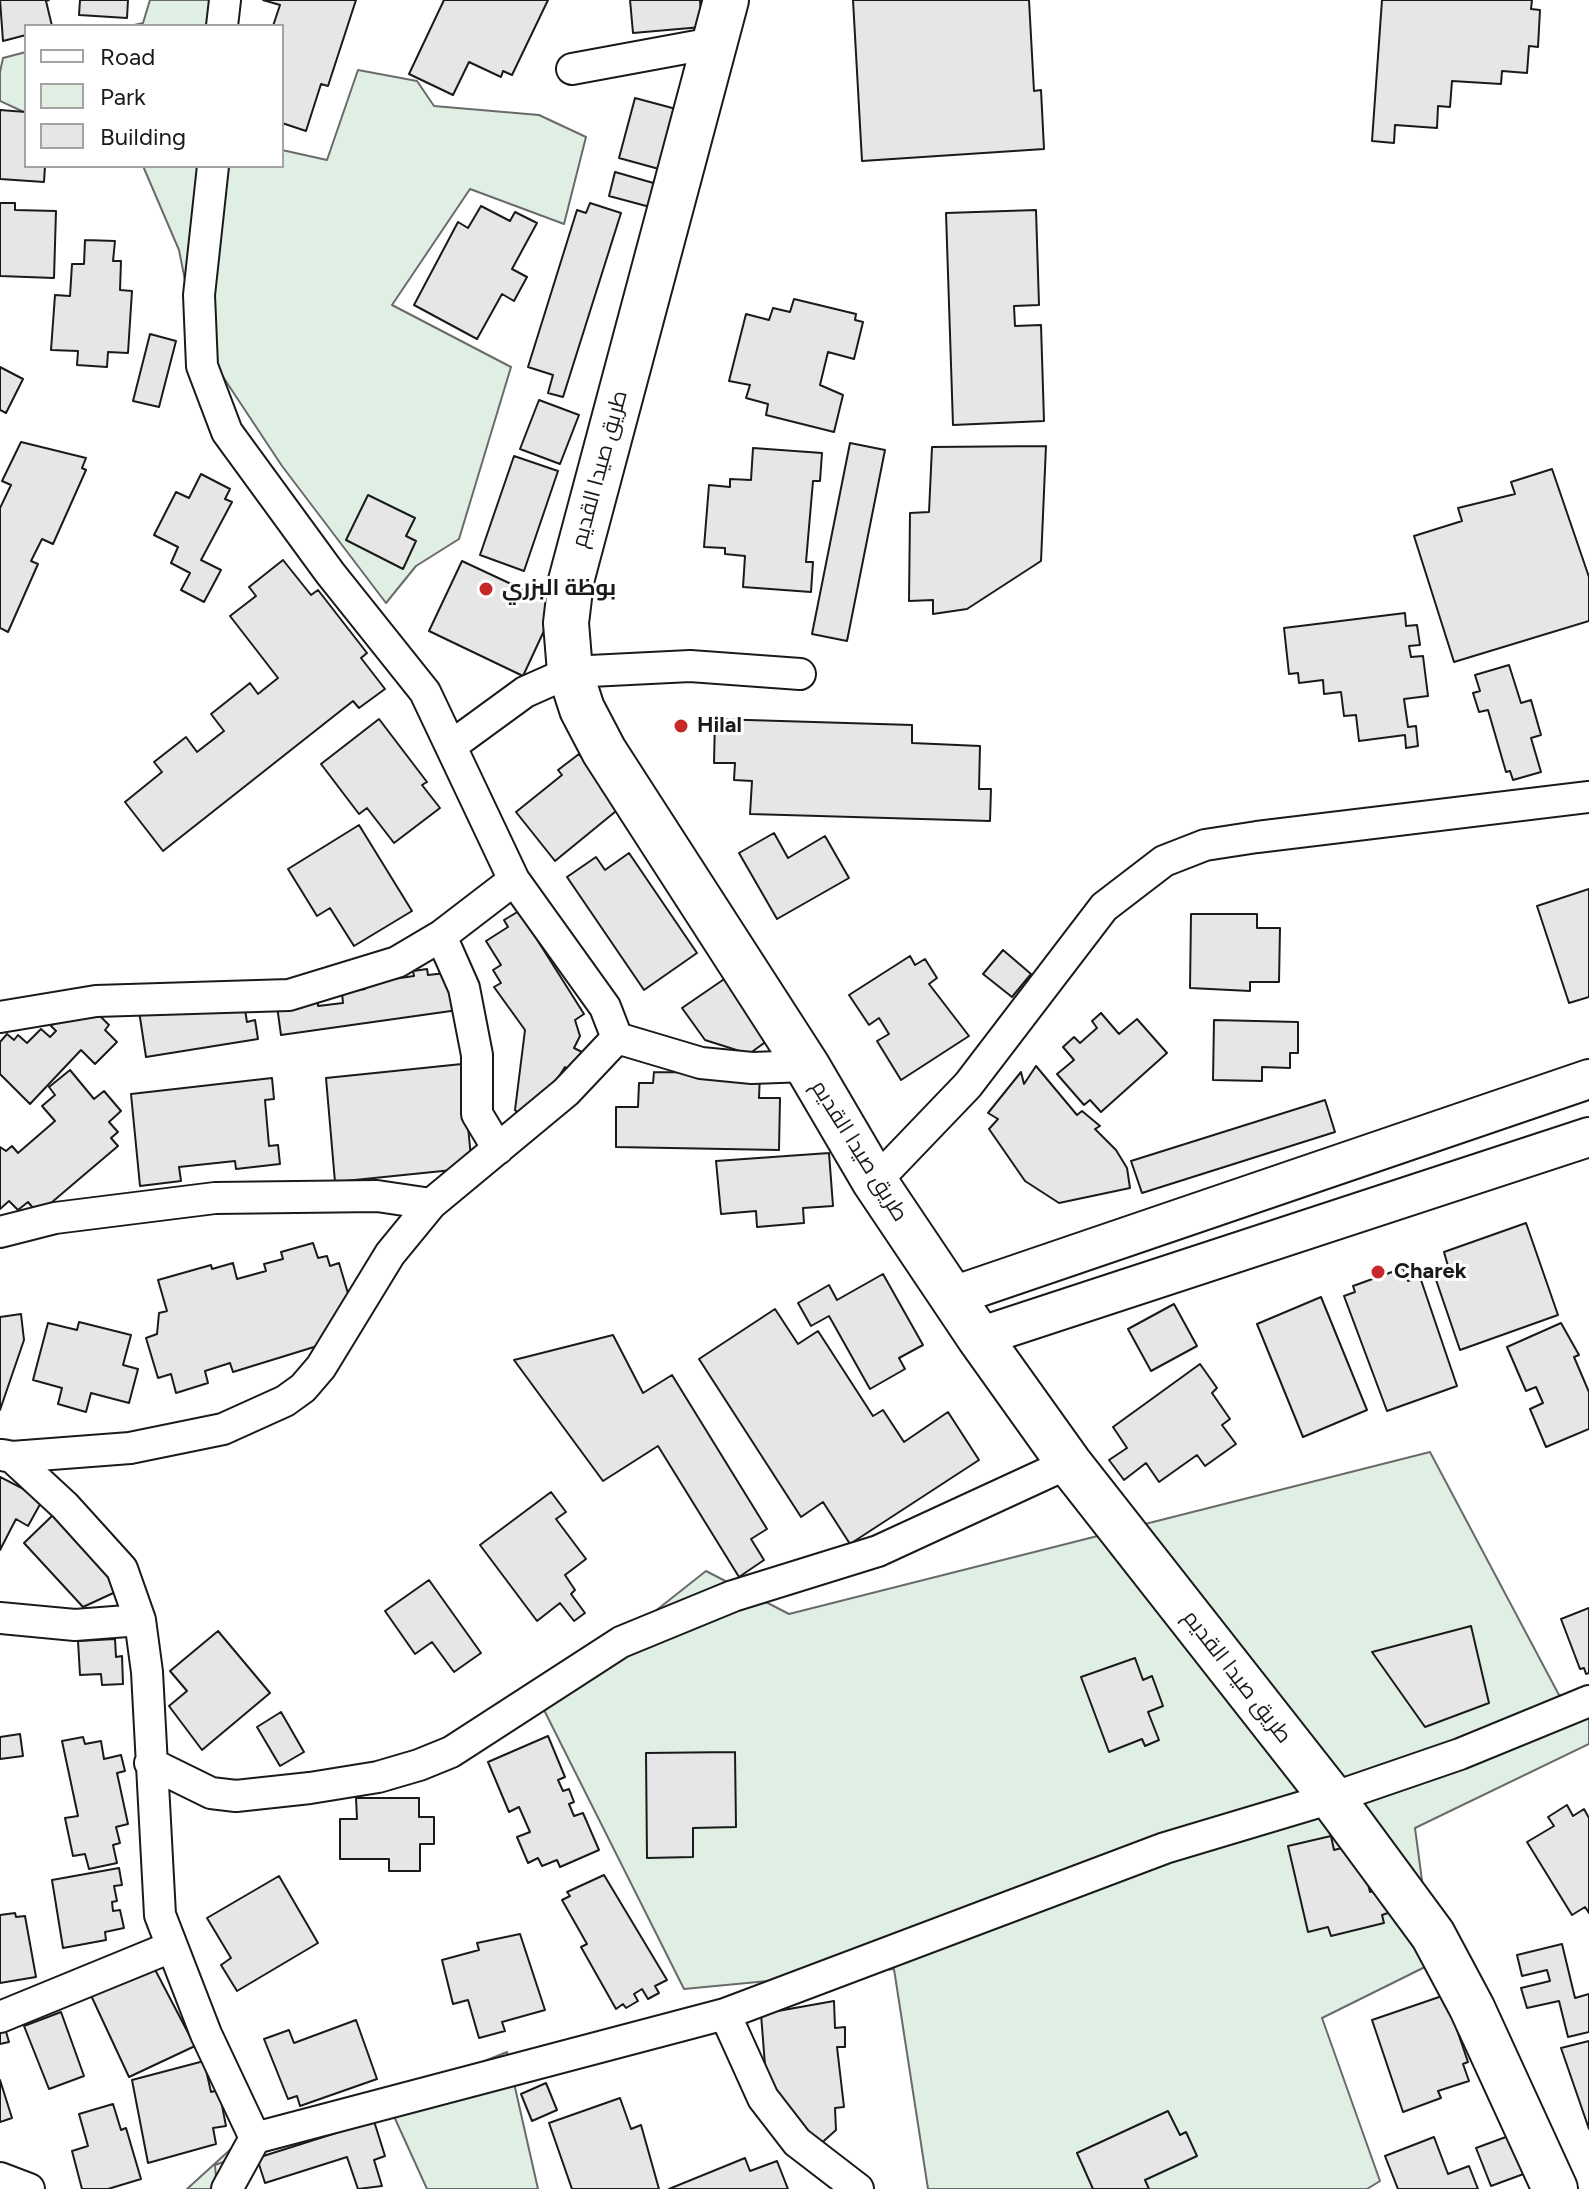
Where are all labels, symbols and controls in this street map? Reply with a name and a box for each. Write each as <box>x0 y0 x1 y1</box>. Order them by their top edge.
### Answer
legend <box>24 24 284 168</box>
text: Road <box>100 42 155 71</box>
text: Park <box>100 82 146 111</box>
text: Building <box>100 122 186 151</box>
street label: طريق صيدا القديم <box>566 388 634 550</box>
place label: بوظة البزري <box>502 576 616 602</box>
marker: بوظة البزري <box>477 580 495 598</box>
place label: Hilal <box>697 713 742 739</box>
marker: Hilal <box>672 717 690 735</box>
street label: طريق صيدا القديم <box>805 1076 913 1226</box>
place label: Charek <box>1394 1259 1467 1285</box>
marker: Charek <box>1369 1263 1387 1281</box>
street label: طريق صيدا القديم <box>1177 1605 1297 1749</box>

